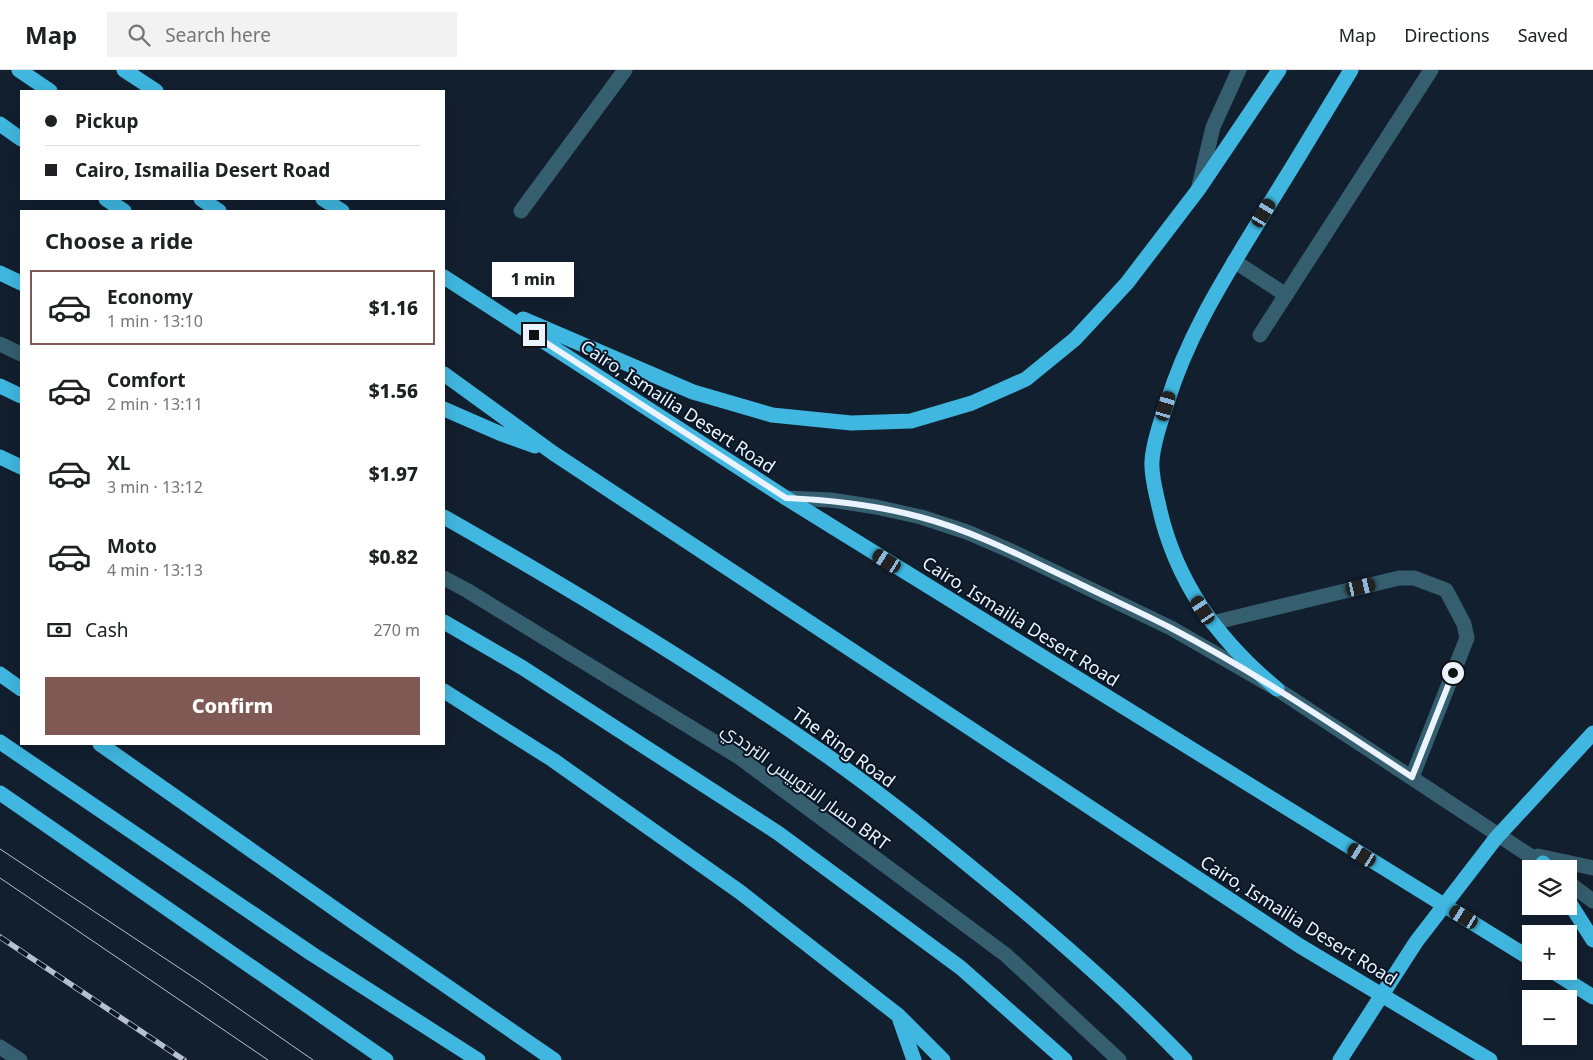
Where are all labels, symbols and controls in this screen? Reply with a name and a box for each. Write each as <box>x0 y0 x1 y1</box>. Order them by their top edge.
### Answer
search box <box>107 12 457 57</box>
text: Map <box>25 18 77 51</box>
icon: search <box>125 21 153 49</box>
text: Search here <box>165 22 271 48</box>
text: Map <box>1339 23 1376 47</box>
text: Directions <box>1404 23 1490 47</box>
text: Saved <box>1518 23 1568 47</box>
text: Pickup <box>75 108 138 134</box>
text: Cairo, Ismailia Desert Road <box>75 157 330 183</box>
car <box>1249 196 1278 230</box>
text: Choose a ride <box>45 225 193 255</box>
callout: 1 min <box>493 262 575 298</box>
text: 1 min <box>511 268 555 290</box>
text: Economy <box>107 284 193 310</box>
icon: car <box>47 285 92 330</box>
text: $1.16 <box>369 295 418 321</box>
text: 1 min · 13:10 <box>107 310 203 332</box>
route end <box>523 324 545 346</box>
street label: Cairo, Ismailia Desert Road <box>576 334 780 478</box>
text: Comfort <box>107 367 186 393</box>
icon: car <box>47 368 92 413</box>
text: $1.56 <box>369 378 418 404</box>
car <box>1154 389 1177 423</box>
text: 2 min · 13:11 <box>107 393 203 415</box>
text: XL <box>107 450 130 476</box>
icon: car <box>47 451 92 496</box>
text: $1.97 <box>369 461 418 487</box>
text: 3 min · 13:12 <box>107 476 203 498</box>
text: Moto <box>107 533 157 559</box>
icon: car <box>47 534 92 579</box>
text: $0.82 <box>369 544 418 570</box>
car <box>870 547 903 575</box>
street label: Cairo, Ismailia Desert Road <box>918 550 1124 692</box>
text: 4 min · 13:13 <box>107 559 203 581</box>
car <box>1344 576 1377 598</box>
car <box>1188 593 1217 627</box>
icon: cash <box>45 616 73 644</box>
text: Cash <box>85 617 129 643</box>
text: 270 m <box>373 619 420 641</box>
route start <box>1442 662 1464 684</box>
button: Confirm <box>45 677 420 735</box>
street label: The Ring Road <box>788 701 900 793</box>
street label: مسار الاتوبيس الترددي BRT <box>715 717 895 858</box>
car <box>1345 841 1378 869</box>
street label: Cairo, Ismailia Desert Road <box>1196 849 1402 991</box>
map controls <box>1522 860 1577 1045</box>
button: layers <box>1522 860 1577 915</box>
car <box>1447 903 1480 931</box>
button: + <box>1522 925 1577 980</box>
button: − <box>1522 990 1577 1045</box>

